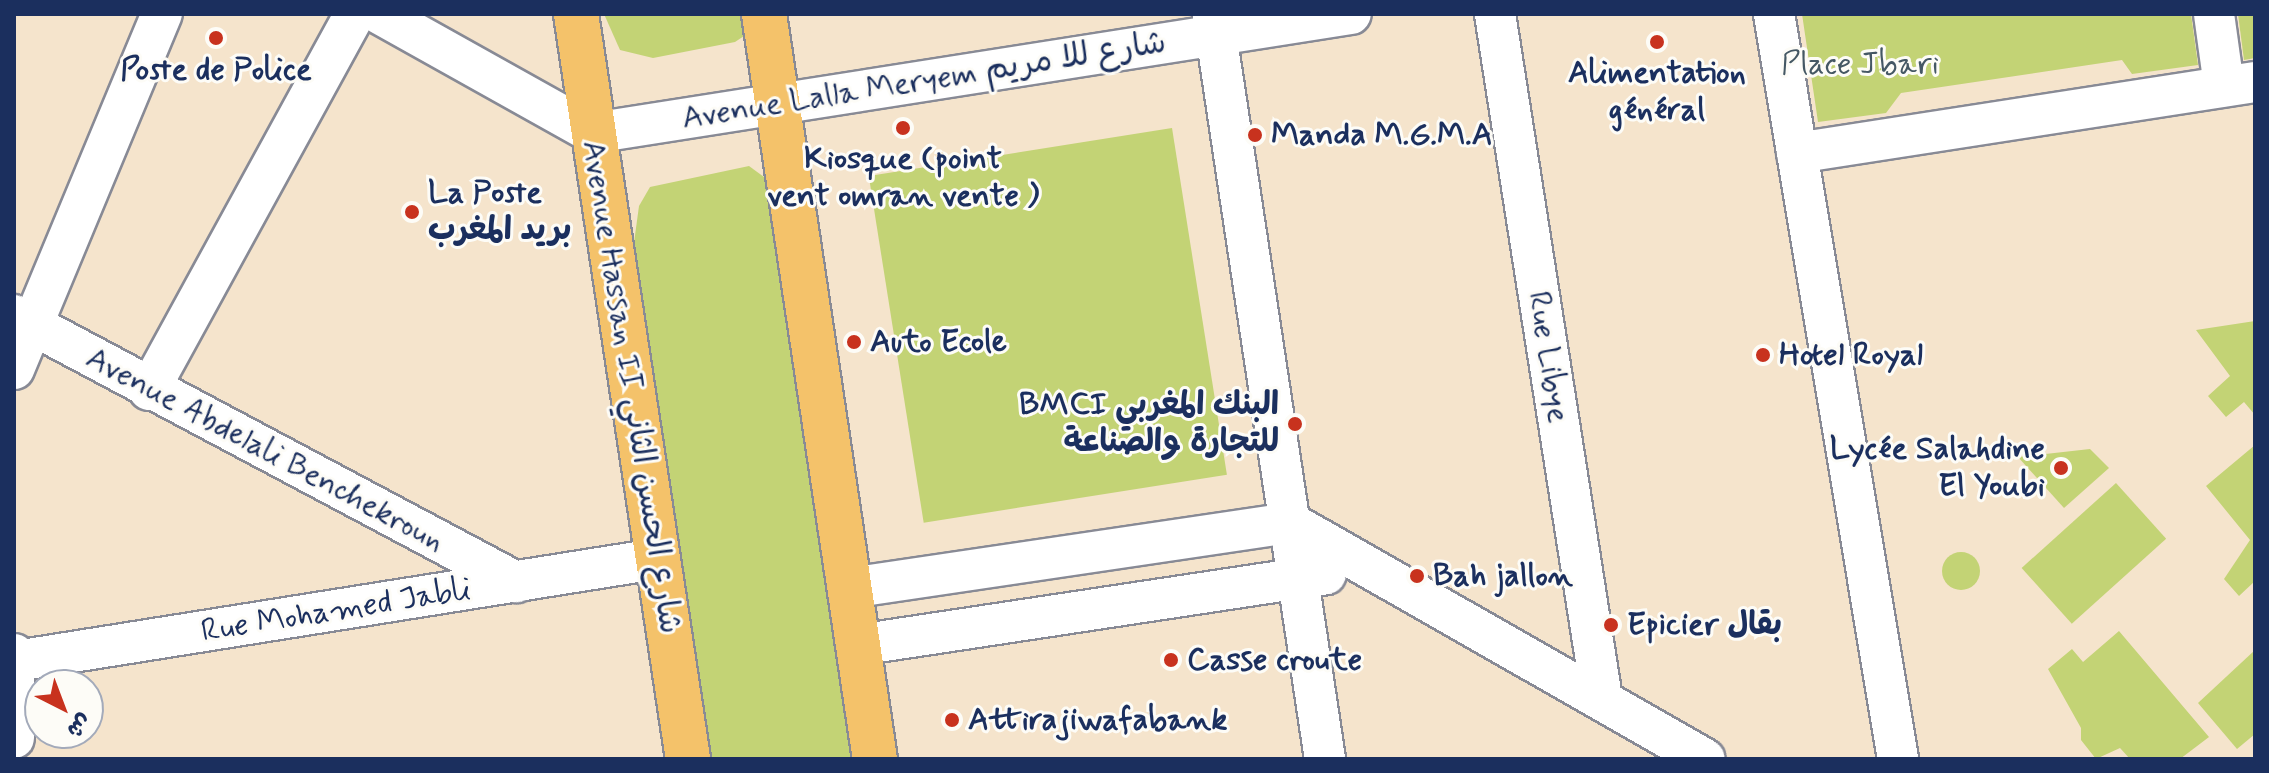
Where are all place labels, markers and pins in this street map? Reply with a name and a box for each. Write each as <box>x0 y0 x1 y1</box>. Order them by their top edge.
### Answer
marker: Poste de Police <box>207 29 225 47</box>
marker: Alimentation général <box>1648 33 1666 51</box>
place label: Poste de Police <box>121 51 311 89</box>
place label: Alimentation général <box>1568 55 1746 130</box>
place label: Manda M.G.M.A <box>1271 116 1493 154</box>
marker: Kiosque (point vent omran vente ) <box>894 119 912 137</box>
marker: Manda M.G.M.A <box>1246 126 1264 144</box>
place label: Kiosque (point vent omran vente ) <box>768 141 1038 216</box>
place label: La Poste بريد المغرب <box>428 175 571 250</box>
marker: La Poste بريد المغرب <box>403 203 421 221</box>
place label: Auto Ecole <box>870 323 1007 361</box>
marker: Auto Ecole <box>845 333 863 351</box>
place label: Hotel Royal <box>1779 336 1923 374</box>
marker: Hotel Royal <box>1754 346 1772 364</box>
place label: BMCI البنك المغربي للتجارة والصناعة <box>1019 387 1279 462</box>
marker: BMCI البنك المغربي للتجارة والصناعة <box>1286 415 1304 433</box>
place label: Lycée Salahdine El Youbi <box>1831 431 2045 506</box>
marker: Lycée Salahdine El Youbi <box>2052 459 2070 477</box>
place label: Bah jallon <box>1433 557 1565 595</box>
marker: Bah jallon <box>1408 567 1426 585</box>
place label: Epicier بقال <box>1627 606 1782 644</box>
marker: Epicier بقال <box>1602 616 1620 634</box>
place label: Casse croute <box>1187 641 1362 679</box>
marker: Casse croute <box>1162 651 1180 669</box>
place label: Attirajiwafabank <box>968 701 1227 739</box>
marker: Attirajiwafabank <box>943 711 961 729</box>

